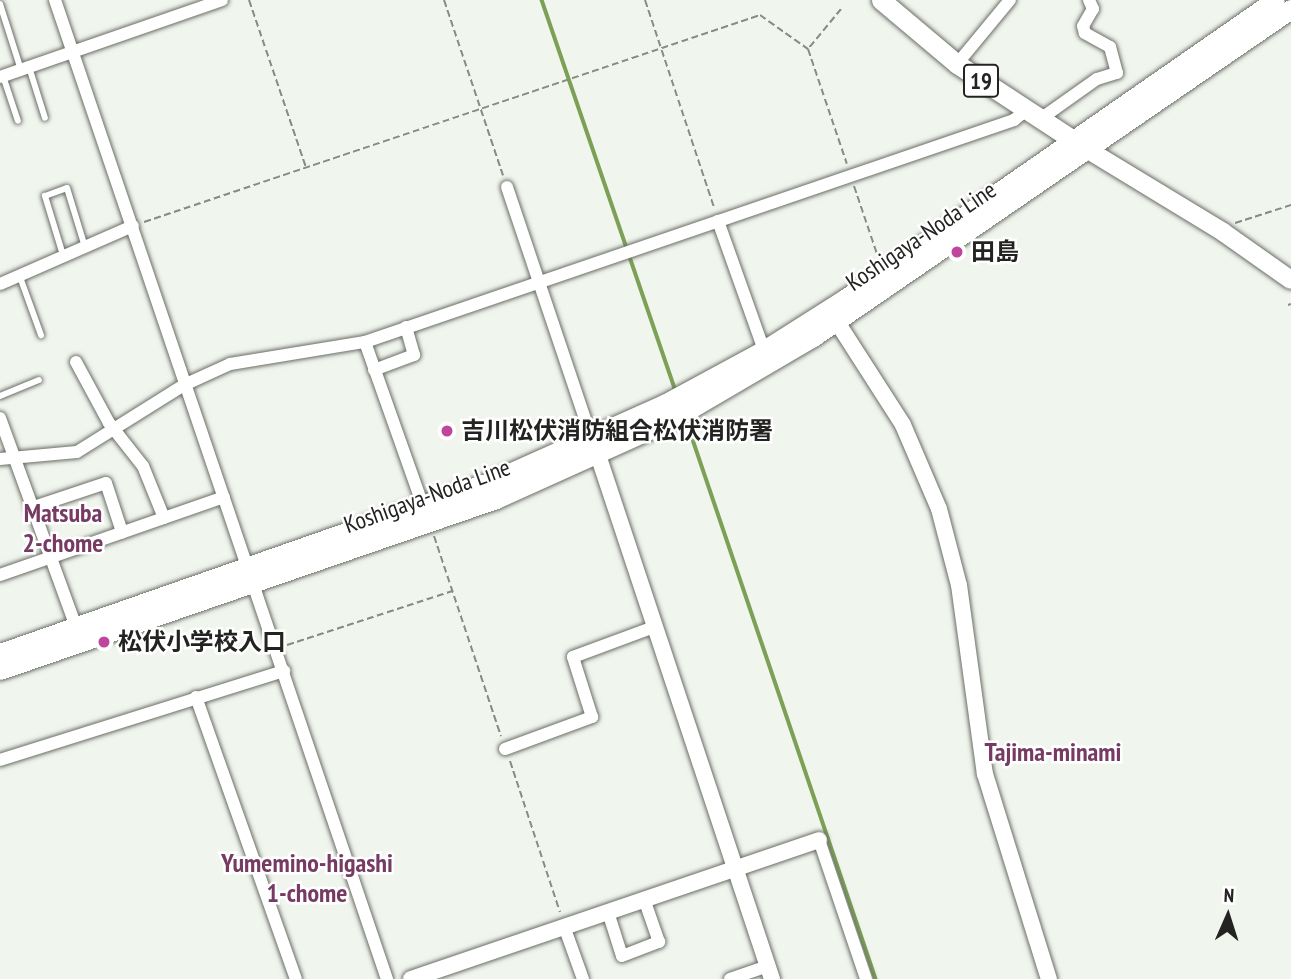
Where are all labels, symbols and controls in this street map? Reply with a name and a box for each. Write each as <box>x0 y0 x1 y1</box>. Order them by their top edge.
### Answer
road number: 19 <box>962 61 1000 100</box>
street label: Koshigaya-Noda Line <box>841 175 1001 297</box>
place label: 田島 <box>971 238 1019 266</box>
marker: 田島 <box>949 244 965 260</box>
place label: 吉川松伏消防組合松伏消防署 <box>461 417 773 445</box>
marker: 吉川松伏消防組合松伏消防署 <box>439 423 455 439</box>
street label: Koshigaya-Noda Line <box>340 453 514 539</box>
district label: Matsuba 2-chome <box>23 497 103 558</box>
place label: 松伏小学校入口 <box>118 628 286 656</box>
marker: 松伏小学校入口 <box>96 634 112 650</box>
district label: Tajima-minami <box>985 736 1121 768</box>
district label: Yumemino-higashi 1-chome <box>221 847 393 908</box>
north arrow <box>1193 881 1263 951</box>
text: N <box>1223 883 1235 907</box>

